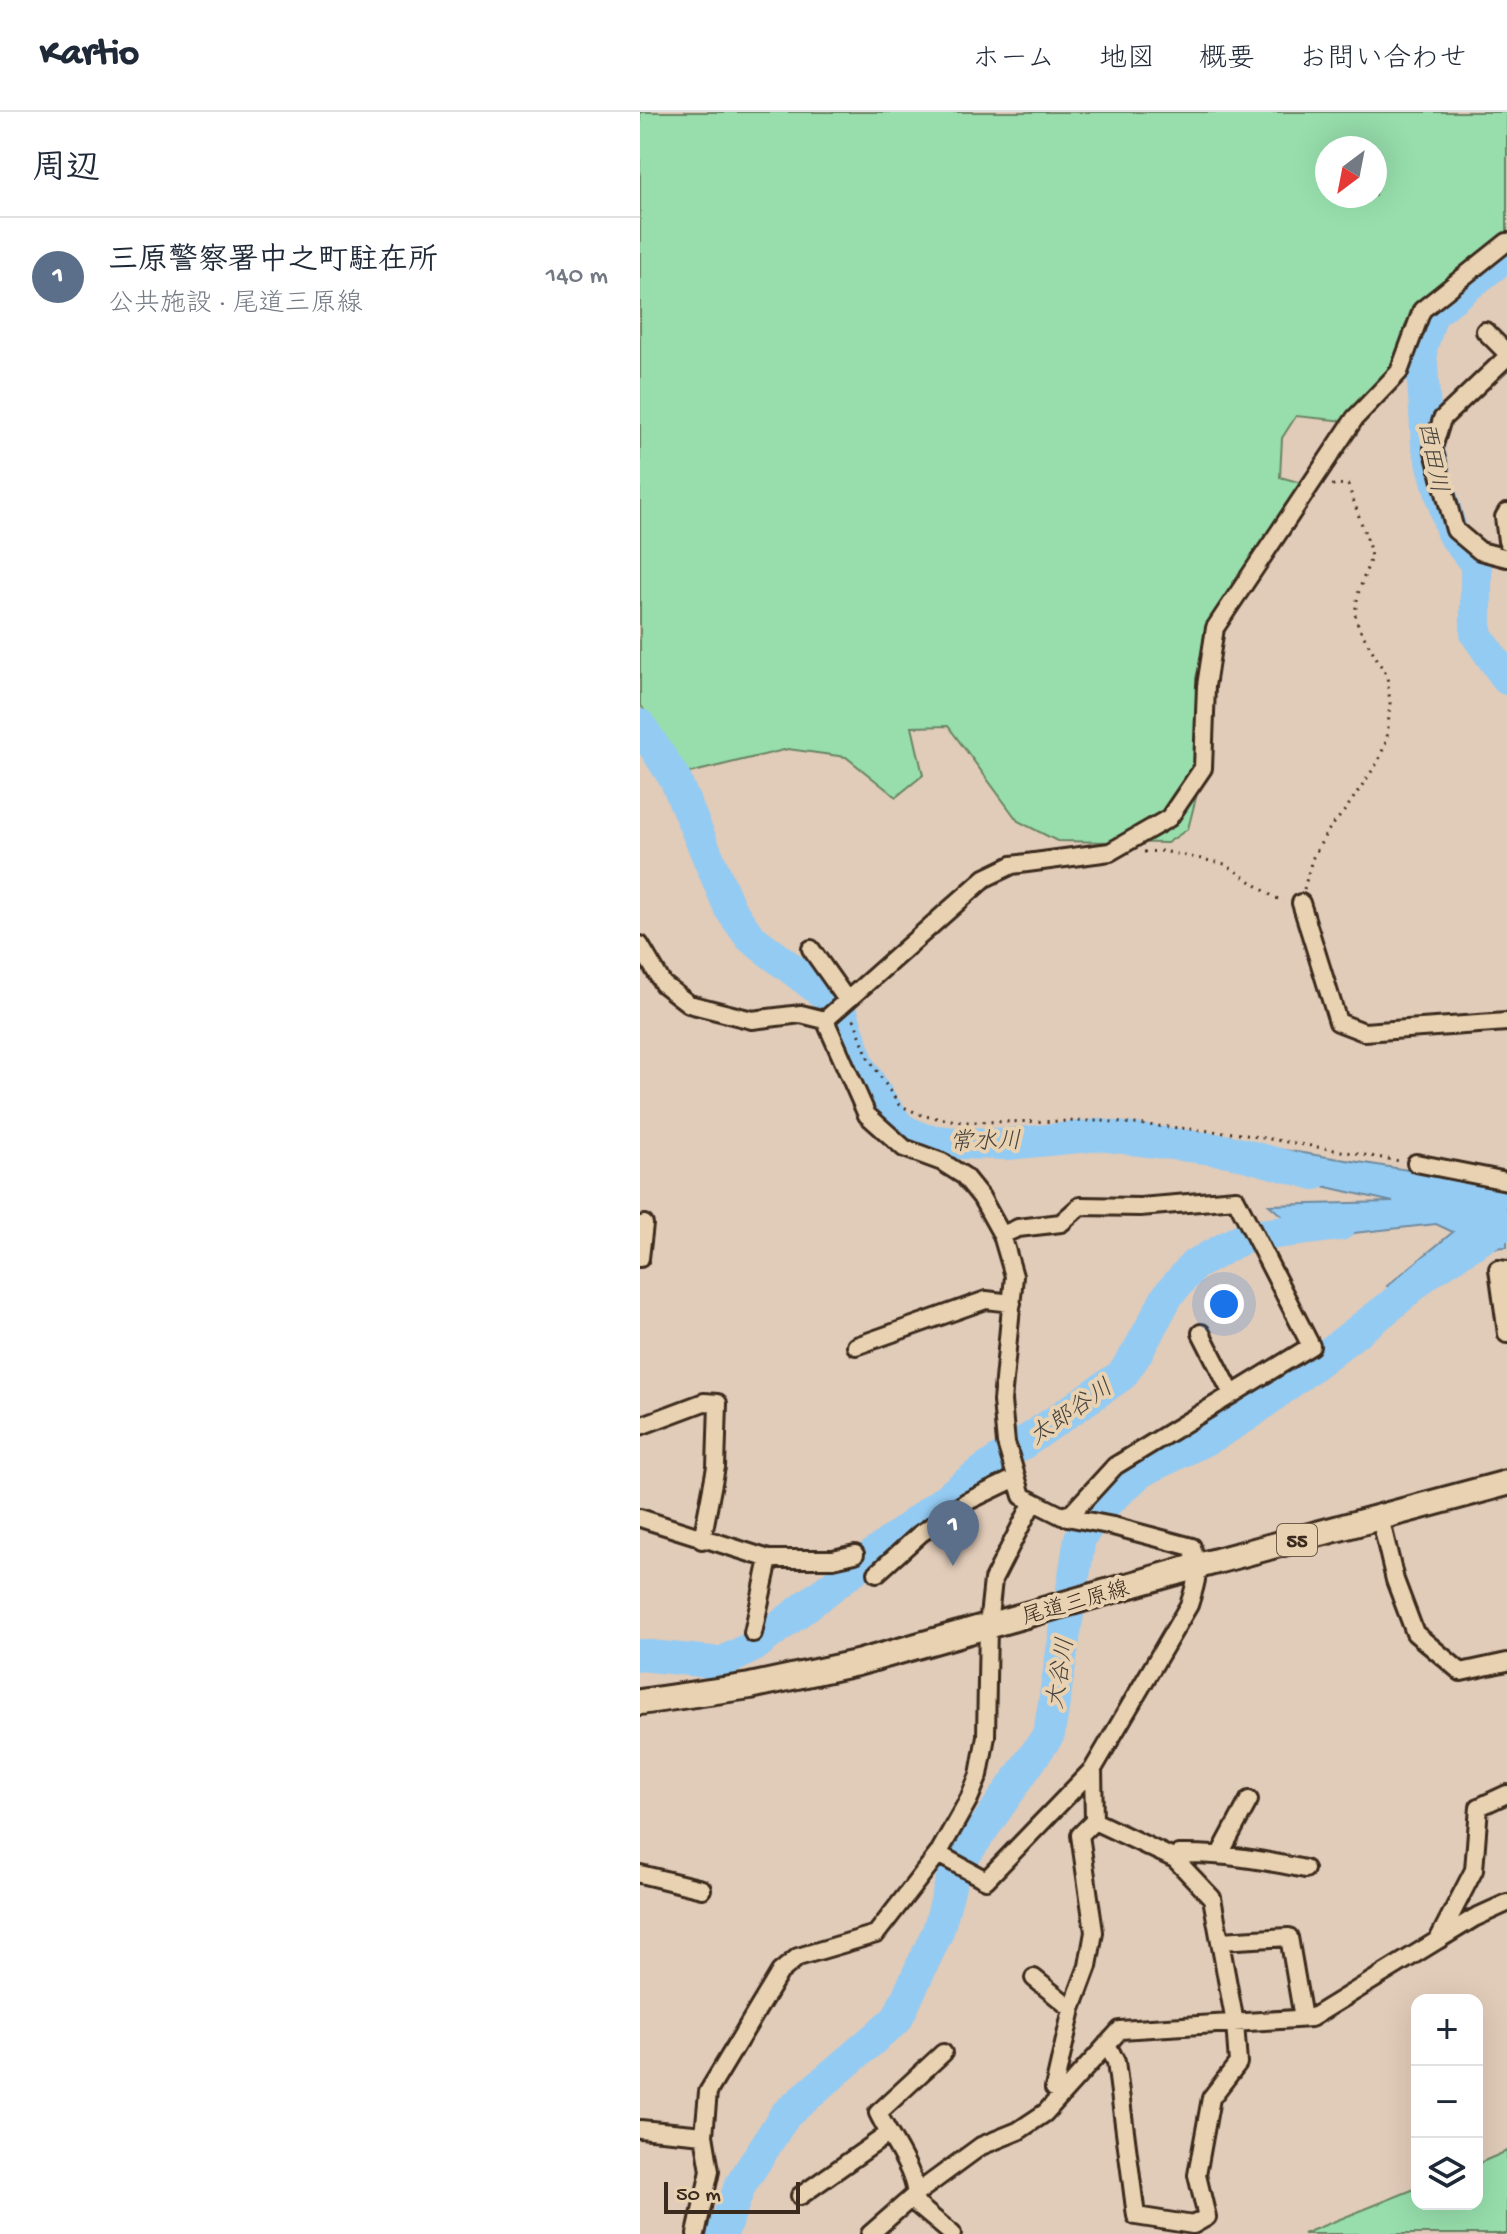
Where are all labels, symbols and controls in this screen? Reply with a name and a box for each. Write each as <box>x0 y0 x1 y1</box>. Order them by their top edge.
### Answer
text: Kartio <box>40 33 139 77</box>
text: ホーム <box>972 44 1055 77</box>
text: 地図 <box>1099 44 1155 77</box>
text: 概要 <box>1199 44 1255 77</box>
text: お問い合わせ <box>1299 44 1467 77</box>
north arrow <box>1315 136 1387 208</box>
text: 周辺 <box>32 151 100 191</box>
text: 三原警察署中之町駐在所 <box>108 245 438 280</box>
text: 1 <box>53 262 63 293</box>
text: 140 m <box>546 262 608 293</box>
text: 公共施設 · 尾道三原線 <box>108 290 362 321</box>
water label: 西田川 <box>1409 420 1452 496</box>
water label: 常水川 <box>949 1127 1021 1159</box>
your location <box>1204 1284 1244 1324</box>
water label: 太郎谷川 <box>1024 1374 1120 1453</box>
pin: 1 <box>927 1500 979 1566</box>
road number: 55 <box>1277 1524 1317 1556</box>
street label: 尾道三原線 <box>1019 1576 1133 1633</box>
water label: 大谷川 <box>1043 1636 1082 1711</box>
map controls <box>1411 1994 1483 2210</box>
button: + <box>1411 1994 1483 2066</box>
button: − <box>1411 2066 1483 2138</box>
button: layers <box>1411 2138 1483 2210</box>
scale bar <box>664 2178 800 2214</box>
text: 50 m <box>676 2183 721 2209</box>

